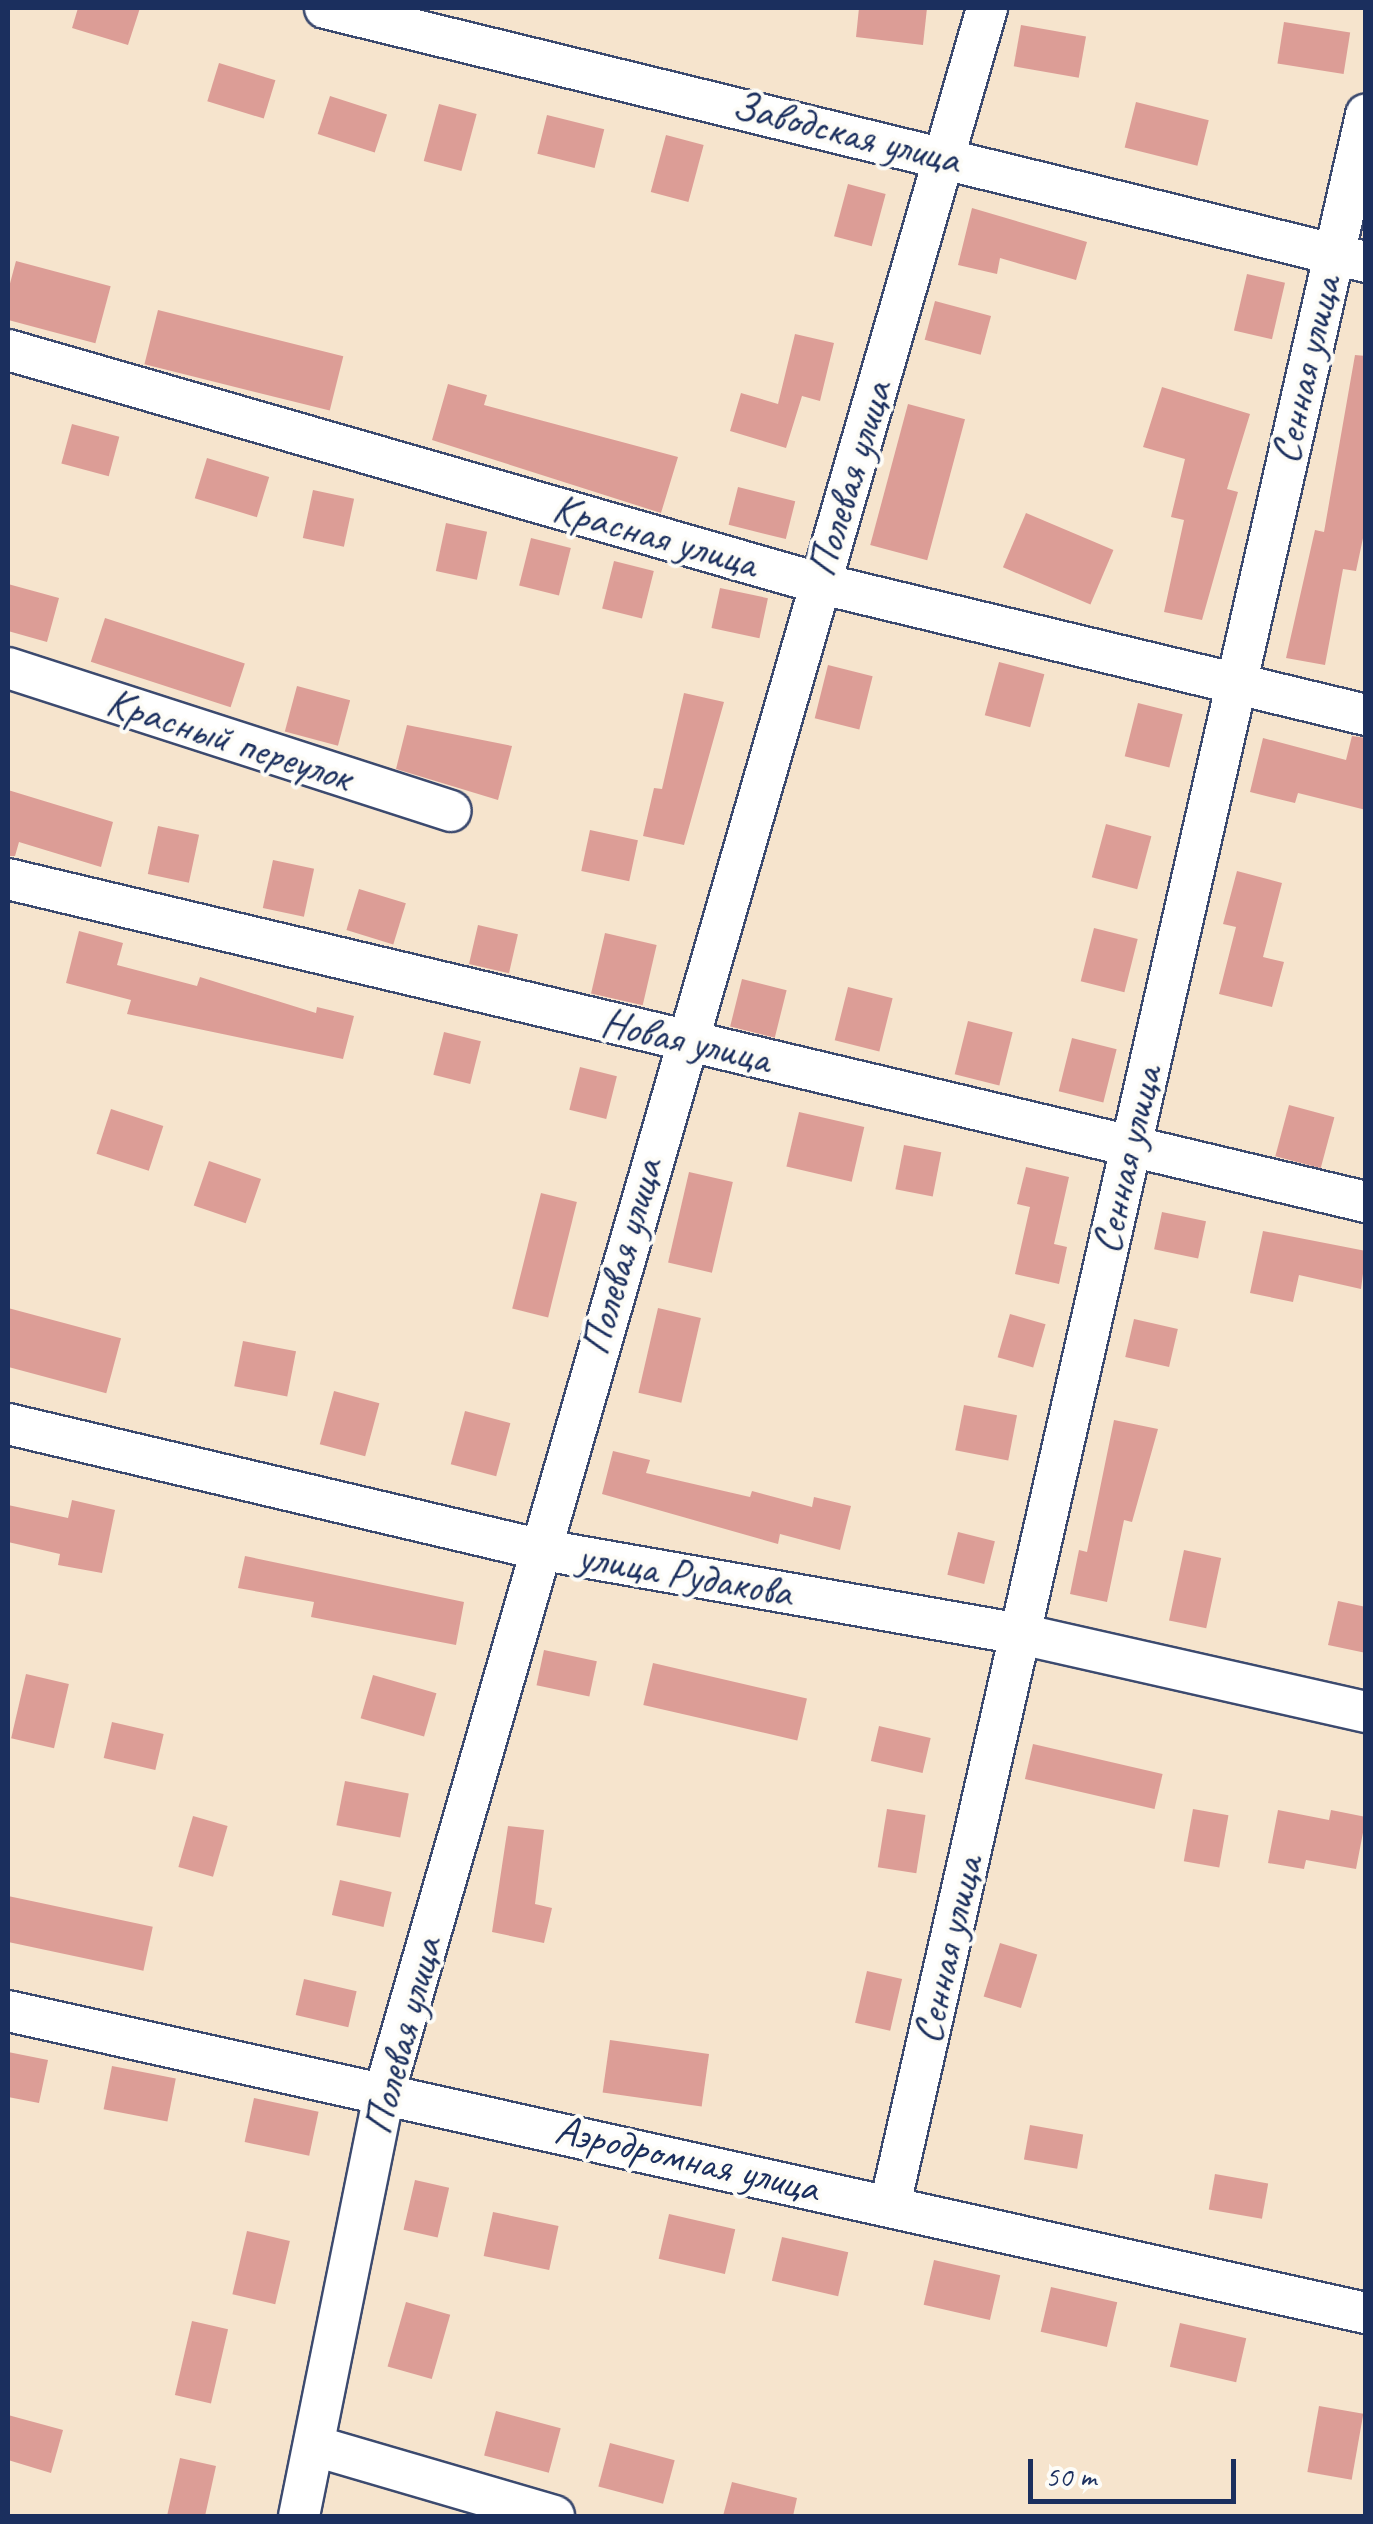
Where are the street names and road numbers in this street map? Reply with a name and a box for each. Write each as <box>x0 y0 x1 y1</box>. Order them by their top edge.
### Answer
street label: Заводская улица <box>725 80 967 186</box>
street label: Сенная улица <box>1260 272 1352 468</box>
street label: Полевая улица <box>796 374 904 584</box>
street label: Красная улица <box>547 483 763 589</box>
street label: Красный переулок <box>100 677 358 803</box>
street label: Новая улица <box>596 997 776 1085</box>
street label: Сенная улица <box>1081 1062 1173 1258</box>
street label: Полевая улица <box>570 1152 674 1362</box>
street label: улица Рудакова <box>574 1531 796 1619</box>
street label: Сенная улица <box>902 1852 994 2048</box>
street label: Полевая улица <box>352 1931 454 2141</box>
street label: Аэродромная улица <box>549 2104 825 2214</box>

